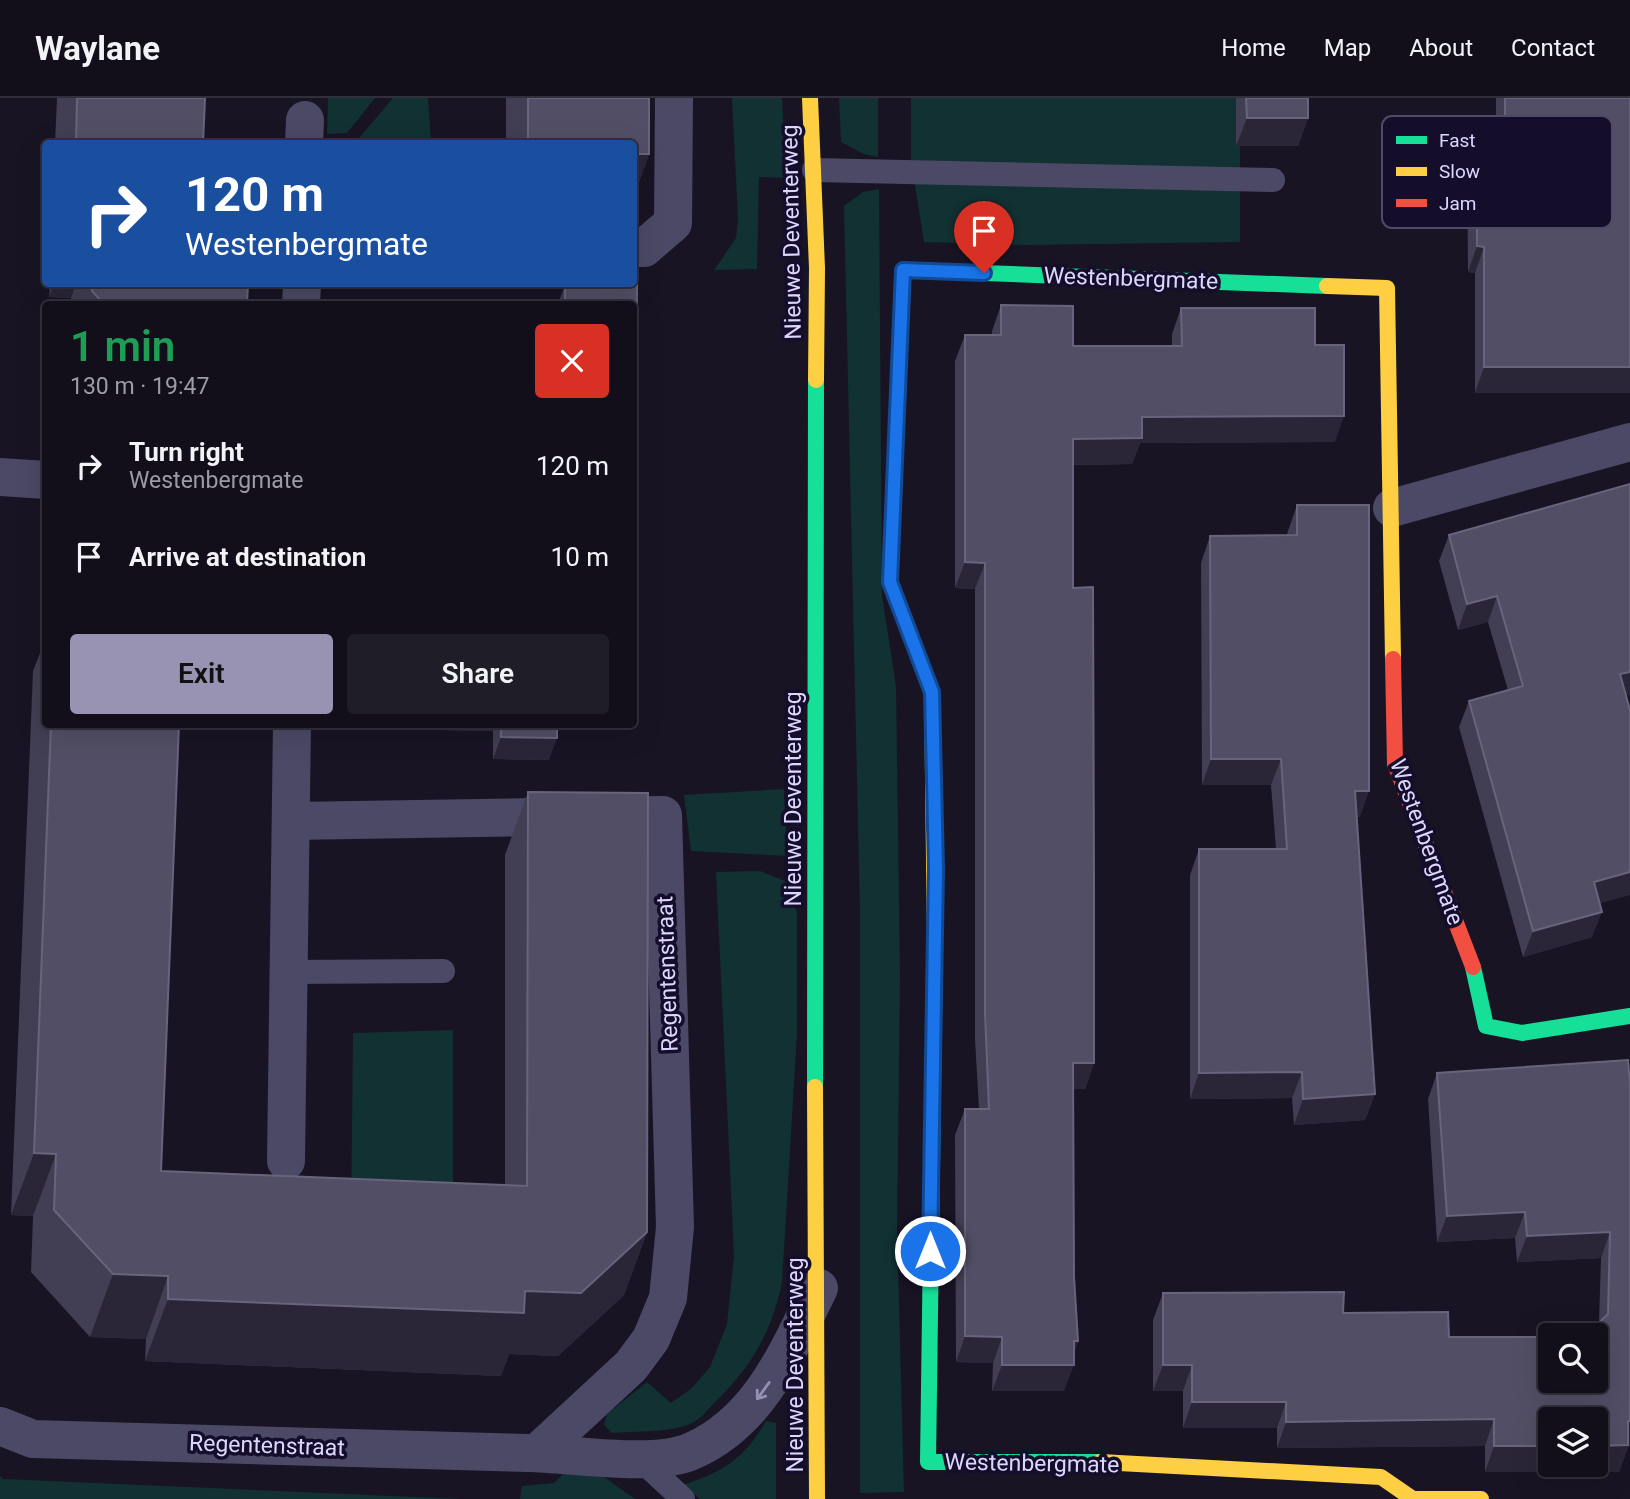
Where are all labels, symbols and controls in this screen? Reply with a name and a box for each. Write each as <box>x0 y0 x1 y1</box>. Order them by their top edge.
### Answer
text: Waylane <box>35 29 160 68</box>
text: Home <box>1221 34 1286 62</box>
text: Map <box>1324 34 1371 62</box>
text: About <box>1409 34 1473 62</box>
text: Contact <box>1511 34 1595 62</box>
legend <box>1382 116 1612 228</box>
street label: Nieuwe Deventerweg <box>776 124 807 340</box>
text: Fast <box>1439 129 1476 152</box>
text: Slow <box>1439 160 1480 183</box>
text: 120 m <box>185 166 324 223</box>
icon: right <box>70 168 161 259</box>
text: Jam <box>1439 192 1476 215</box>
pin <box>954 201 1014 273</box>
icon: arrive <box>965 212 1003 250</box>
text: Westenbergmate <box>185 225 428 263</box>
street label: Westenbergmate <box>1043 262 1219 295</box>
text: 1 min <box>70 322 175 371</box>
button: close <box>535 324 609 398</box>
text: 130 m · 19:47 <box>70 373 209 400</box>
text: Turn right <box>129 437 244 467</box>
icon: right <box>70 447 108 485</box>
text: 120 m <box>536 451 609 481</box>
text: Westenbergmate <box>129 467 304 494</box>
icon: arrive <box>70 538 108 576</box>
text: Arrive at destination <box>129 542 366 572</box>
text: 10 m <box>551 542 609 572</box>
button: Exit <box>70 634 333 714</box>
button: Share <box>347 634 609 714</box>
street label: Nieuwe Deventerweg <box>780 691 807 907</box>
street label: Westenbergmate <box>1384 756 1469 929</box>
street label: Regentenstraat <box>651 896 684 1052</box>
position arrow <box>893 1214 967 1288</box>
street label: Nieuwe Deventerweg <box>782 1257 809 1473</box>
map controls <box>1538 1323 1608 1477</box>
button: search <box>1538 1323 1608 1393</box>
one-way arrow <box>756 1381 770 1400</box>
button: layers <box>1538 1407 1608 1477</box>
street label: Regentenstraat <box>189 1429 345 1462</box>
street label: Westenbergmate <box>944 1448 1119 1479</box>

